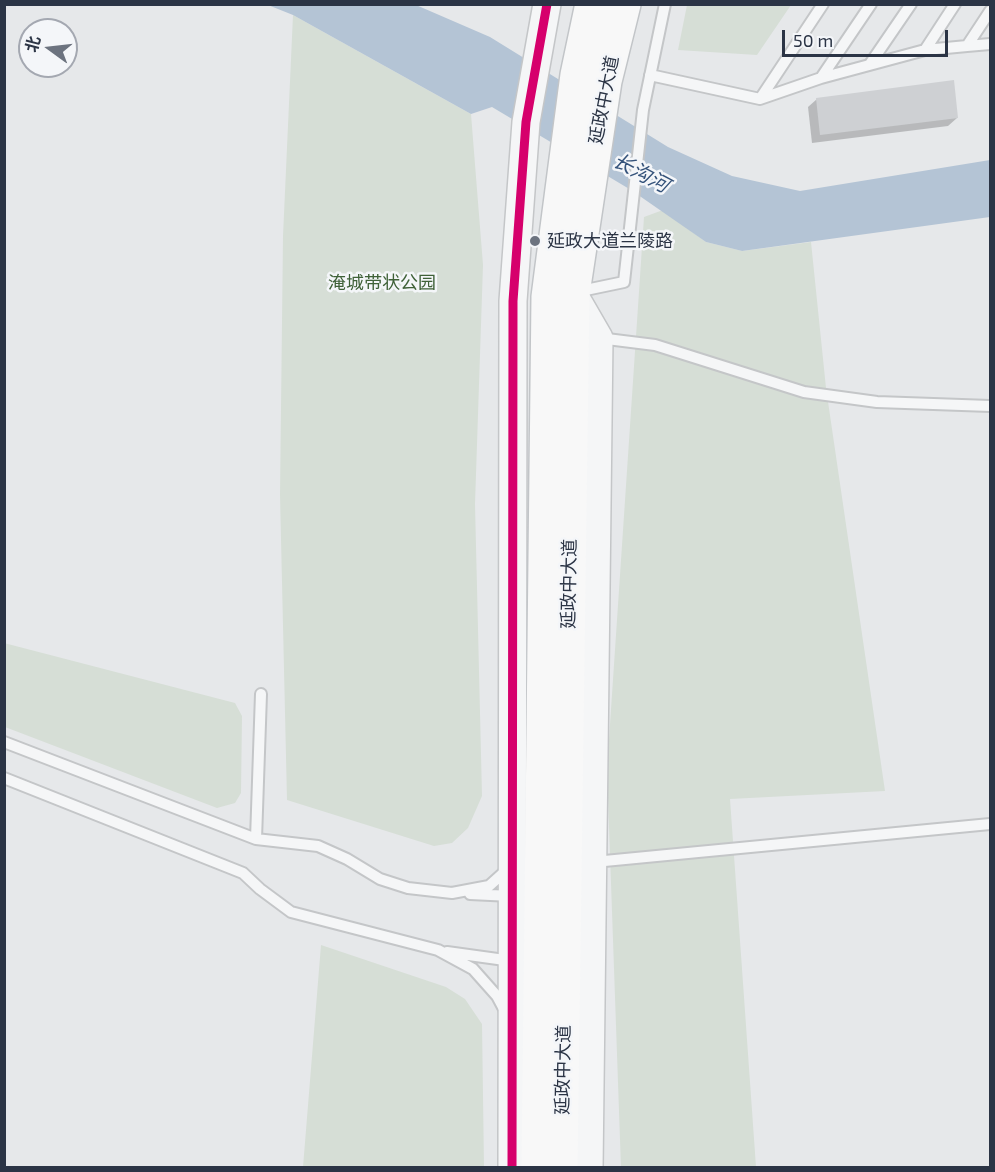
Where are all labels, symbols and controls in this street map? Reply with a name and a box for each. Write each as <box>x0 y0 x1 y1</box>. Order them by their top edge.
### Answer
north arrow <box>18 18 78 78</box>
scale bar <box>785 18 952 56</box>
text: 50 m <box>793 29 833 51</box>
text: 北 <box>21 34 43 54</box>
street label: 延政中大道 <box>585 54 623 146</box>
water label: 长沟河 <box>609 148 673 198</box>
place label: 延政大道兰陵路 <box>547 230 673 252</box>
marker: 延政大道兰陵路 <box>528 234 542 248</box>
park label: 淹城带状公园 <box>328 272 436 294</box>
street label: 延政中大道 <box>557 539 581 629</box>
street label: 延政中大道 <box>551 1025 575 1115</box>

